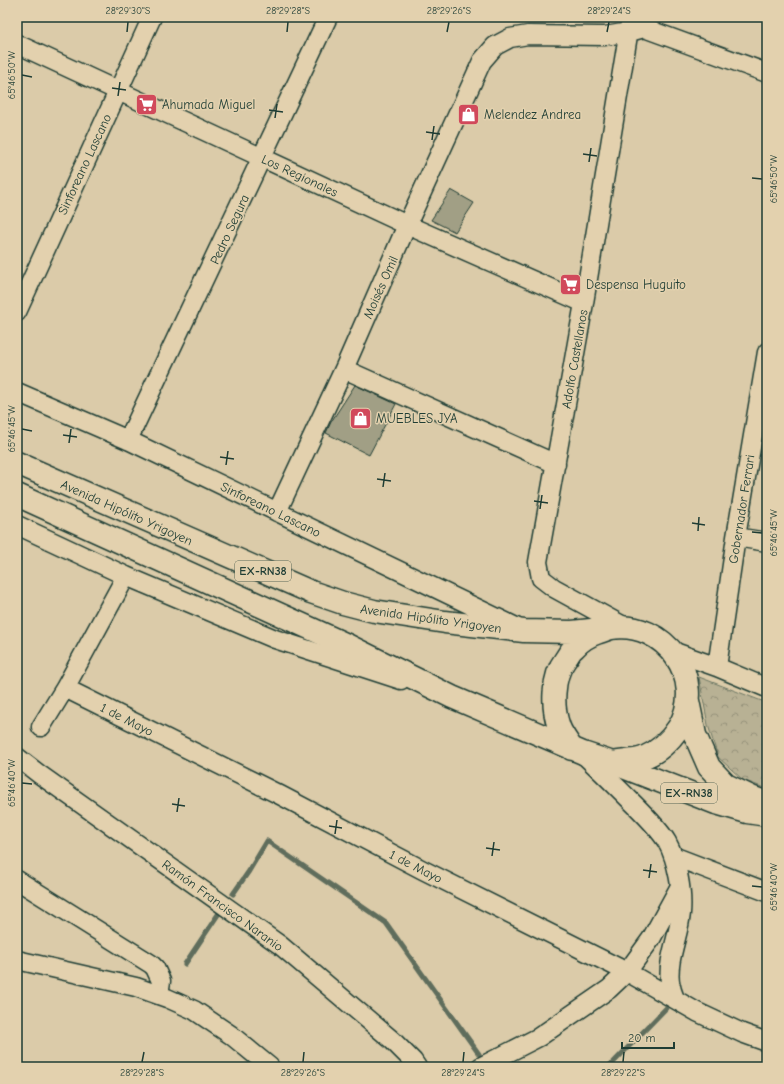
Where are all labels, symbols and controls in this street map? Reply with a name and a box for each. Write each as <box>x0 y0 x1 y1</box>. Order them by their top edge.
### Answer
text: 28°29'30"S <box>106 5 151 17</box>
text: 28°29'28"S <box>266 5 310 17</box>
text: 28°29'26"S <box>427 5 472 17</box>
text: 28°29'24"S <box>587 5 631 17</box>
text: 65°46'50"W <box>6 50 18 99</box>
supermarket icon: Ahumada Miguel <box>133 91 159 117</box>
place label: Ahumada Miguel <box>162 97 255 112</box>
shop icon: Melendez Andrea <box>456 101 482 127</box>
place label: Melendez Andrea <box>484 107 581 122</box>
street label: Sinforeano Lascano <box>55 111 114 217</box>
street label: Los Regionales <box>259 151 340 200</box>
text: 65°46'50"W <box>768 154 780 203</box>
street label: Pedro Segura <box>207 192 252 266</box>
street label: Moisés Omil <box>360 253 401 321</box>
supermarket icon: Despensa Huguito <box>558 271 584 297</box>
place label: Despensa Huguito <box>586 277 686 292</box>
street label: Adolfo Castellanos <box>558 308 591 410</box>
text: 65°46'45"W <box>6 405 18 453</box>
shop icon: MUEBLES JYA <box>348 405 374 431</box>
place label: MUEBLES JYA <box>376 411 458 426</box>
street label: Gobernador Ferrari <box>725 454 758 565</box>
street label: Avenida Hipólito Yrigoyen <box>59 477 195 548</box>
street label: Sinforeano Lascano <box>218 479 323 540</box>
text: 65°46'45"W <box>768 509 780 557</box>
road number: EX-RN38 <box>235 561 291 581</box>
street label: Avenida Hipólito Yrigoyen <box>359 601 503 636</box>
street label: 1 de Mayo <box>98 700 156 739</box>
text: 65°46'40"W <box>6 759 18 807</box>
road number: EX-RN38 <box>661 783 717 803</box>
street label: 1 de Mayo <box>387 847 445 886</box>
street label: Ramón Francisco Naranio <box>159 857 286 954</box>
text: 65°46'40"W <box>768 863 780 911</box>
scale bar <box>622 1024 674 1050</box>
text: 20 m <box>628 1031 656 1045</box>
text: 28°29'28"S <box>120 1067 164 1079</box>
text: 28°29'26"S <box>281 1067 326 1079</box>
text: 28°29'24"S <box>441 1067 485 1079</box>
text: 28°29'22"S <box>601 1067 646 1079</box>

